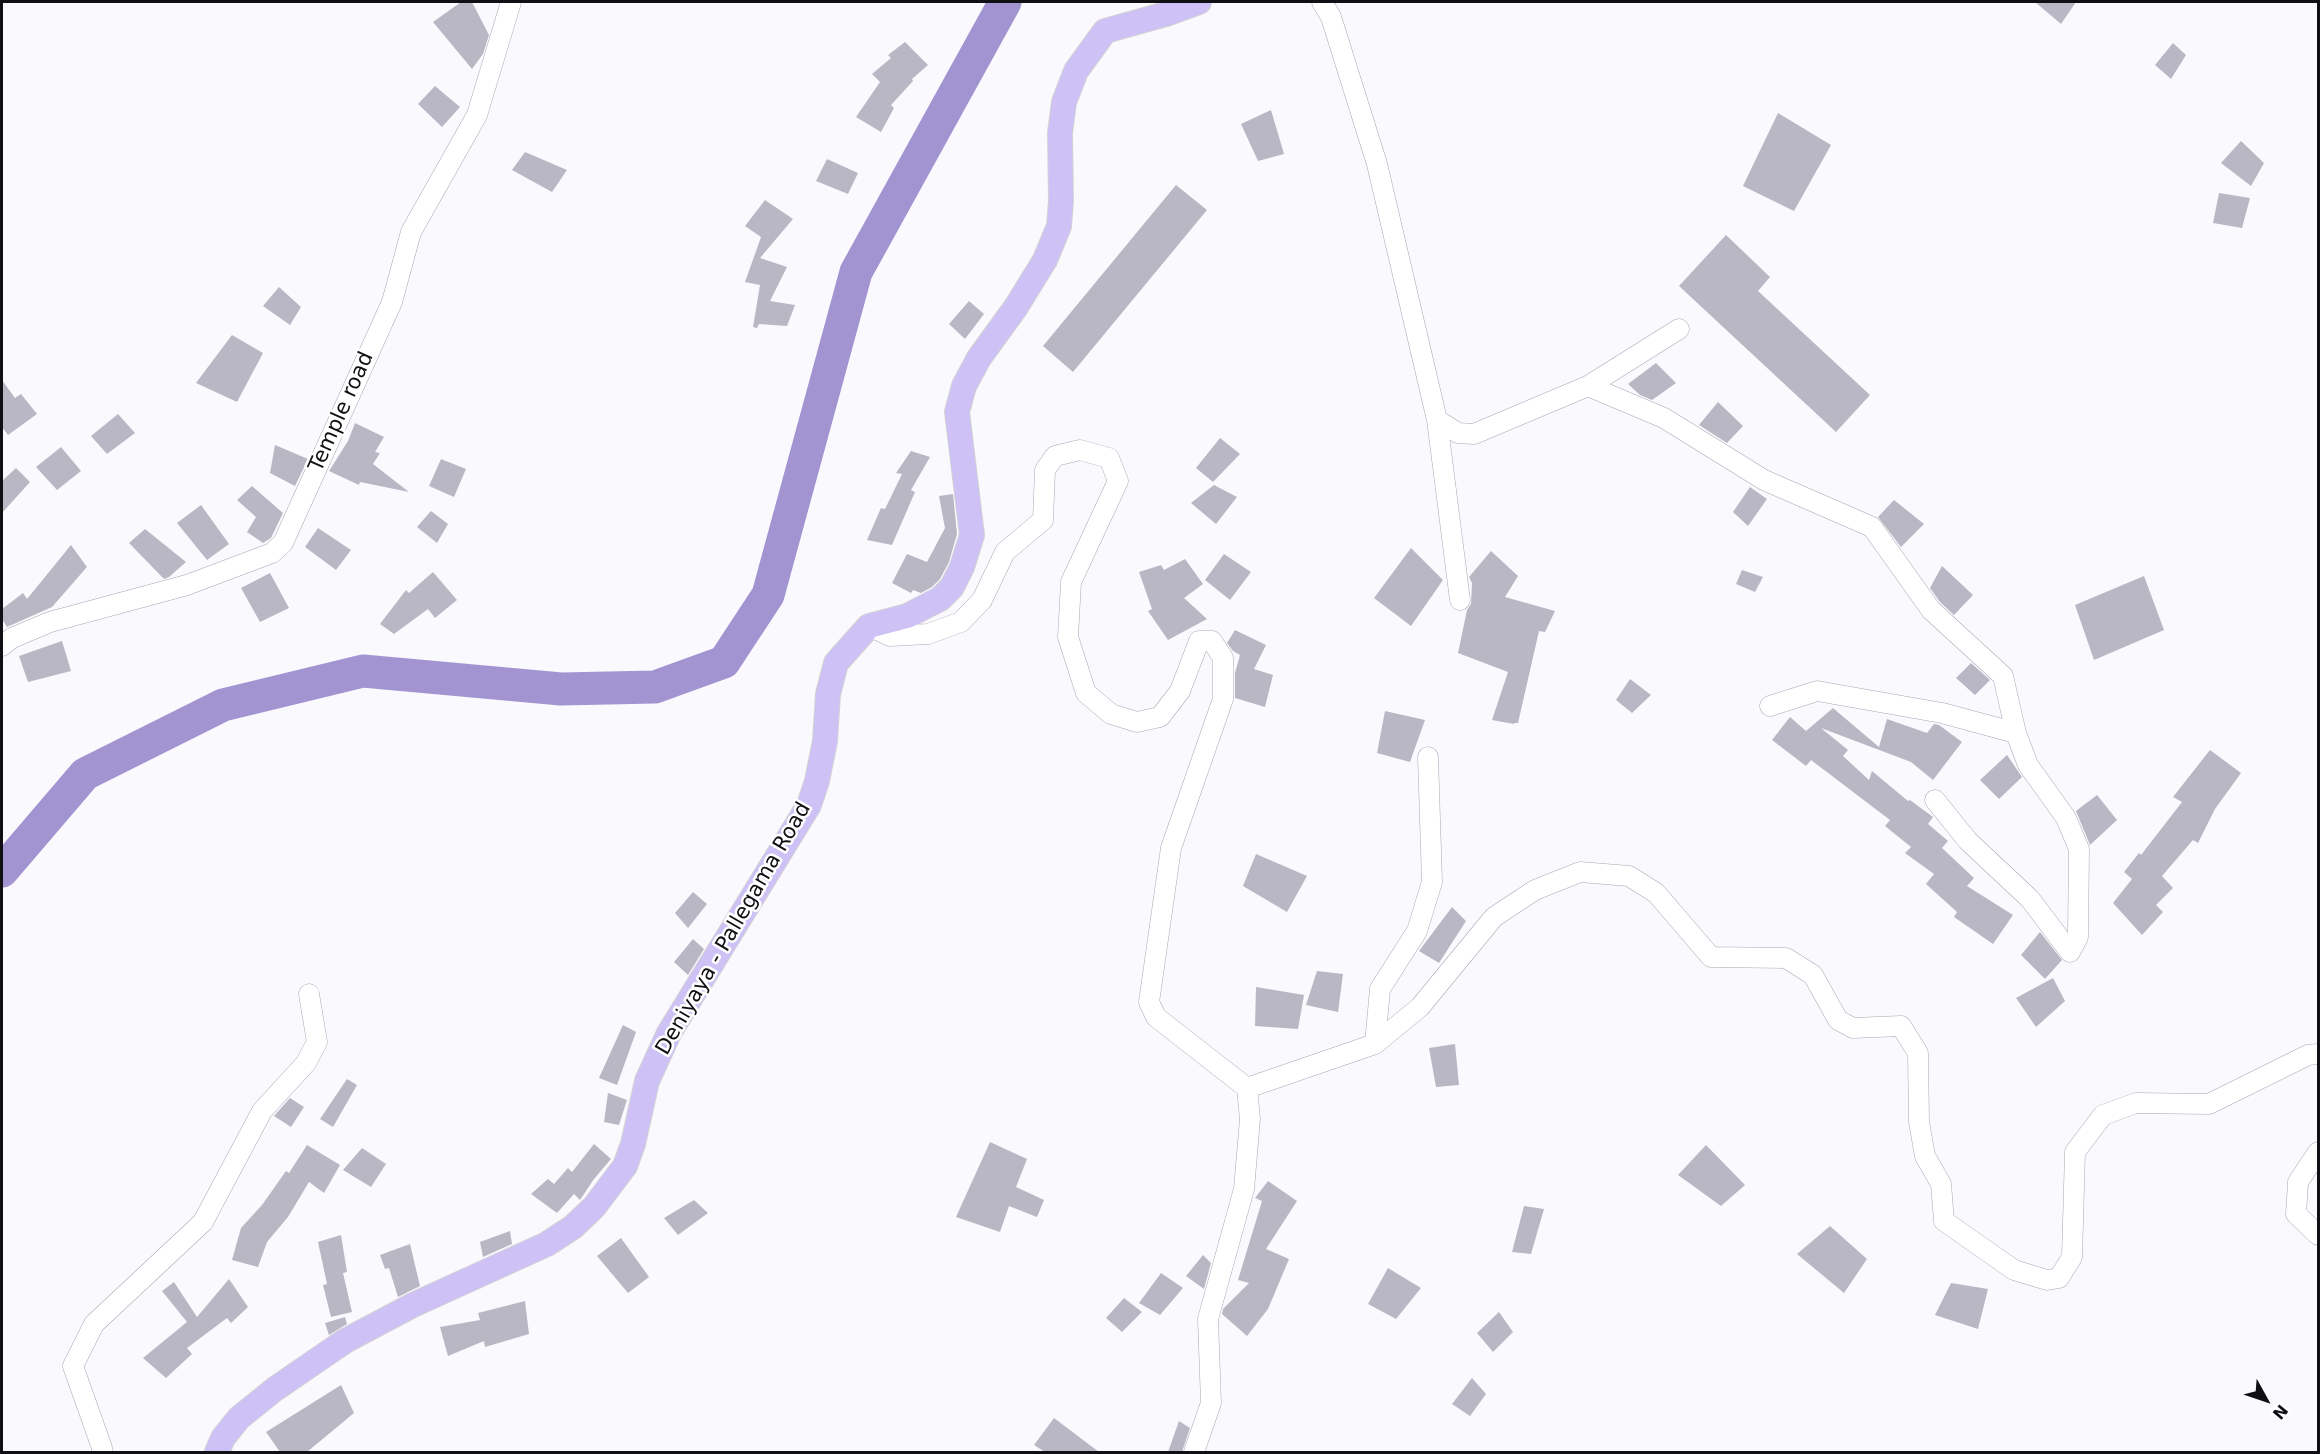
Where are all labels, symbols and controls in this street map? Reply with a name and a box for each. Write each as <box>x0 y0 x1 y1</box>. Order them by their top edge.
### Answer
street label: Temple road <box>304 348 380 476</box>
street label: Deniyaya - Pallegama Road <box>651 798 817 1060</box>
north arrow <box>2236 1370 2296 1430</box>
text: N <box>2269 1401 2292 1423</box>

